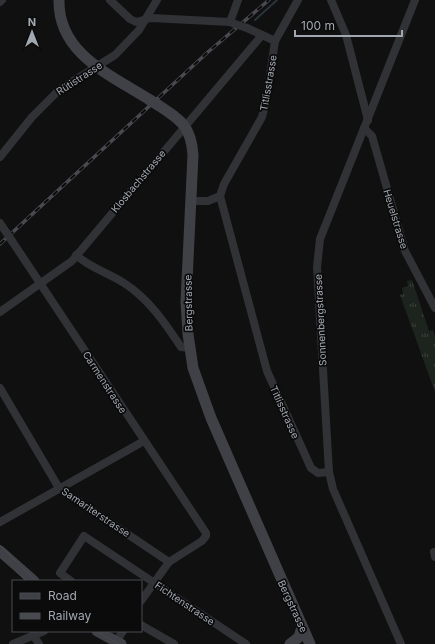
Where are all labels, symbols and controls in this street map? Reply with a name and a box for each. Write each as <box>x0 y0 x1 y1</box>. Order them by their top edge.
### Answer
north arrow <box>12 12 52 52</box>
scale bar <box>295 12 402 38</box>
text: N <box>28 15 36 29</box>
text: 100 m <box>301 18 335 33</box>
street label: Titlisstrasse <box>257 54 279 112</box>
street label: Rütistrasse <box>54 59 104 97</box>
street label: Klosbachstrasse <box>108 147 168 215</box>
street label: Heuelstrasse <box>381 188 411 250</box>
street label: Sonnenbergstrasse <box>312 274 328 366</box>
street label: Bergstrasse <box>182 275 194 331</box>
street label: Carmenstrasse <box>80 349 130 415</box>
street label: Titlisstrasse <box>268 384 302 440</box>
street label: Samariterstrasse <box>60 485 133 539</box>
street label: Bergstrasse <box>276 578 310 634</box>
street label: Fichtenstrasse <box>153 579 217 627</box>
legend <box>12 580 142 632</box>
text: Road <box>48 588 77 603</box>
text: Railway <box>48 608 92 623</box>

